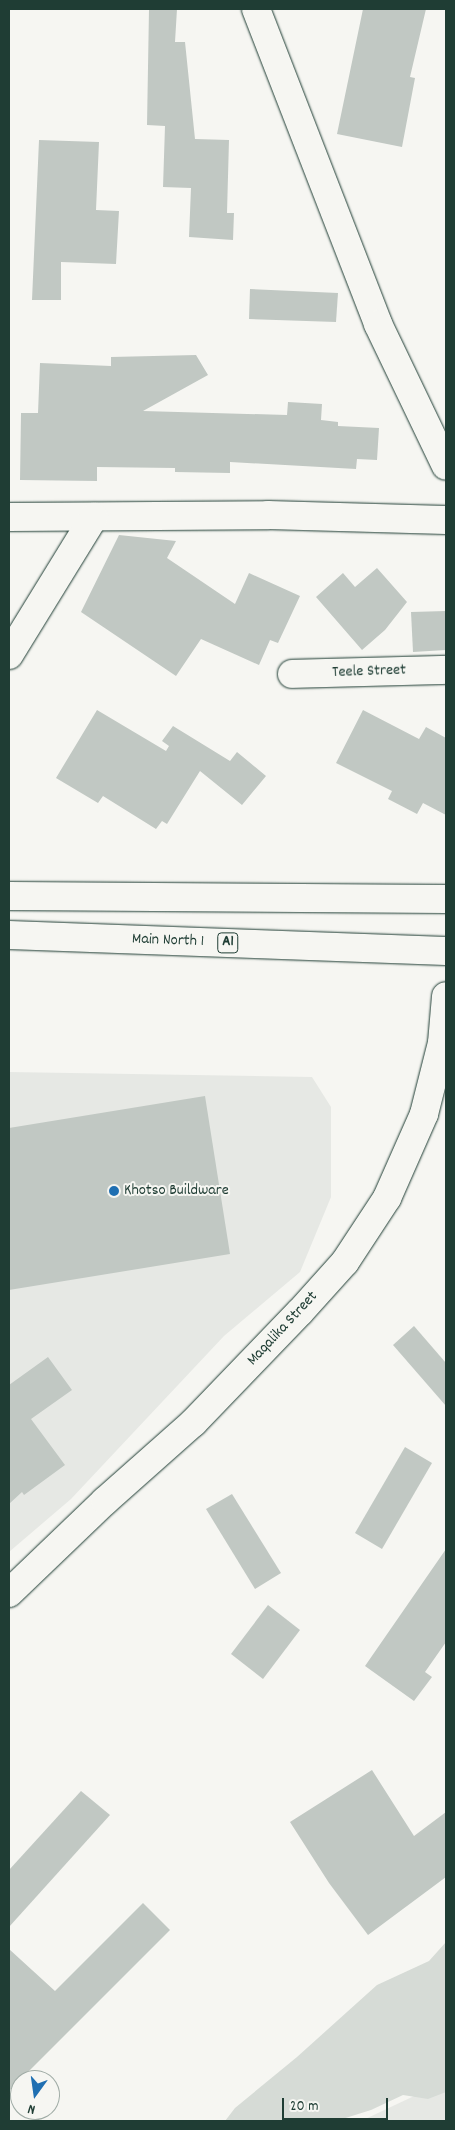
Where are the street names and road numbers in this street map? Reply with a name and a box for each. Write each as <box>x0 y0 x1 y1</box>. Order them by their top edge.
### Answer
street label: Teele Street <box>332 661 406 683</box>
street label: Main North 1 <box>132 930 204 952</box>
road number: A1 <box>217 930 239 956</box>
street label: Maqalika Street <box>244 1288 322 1370</box>

